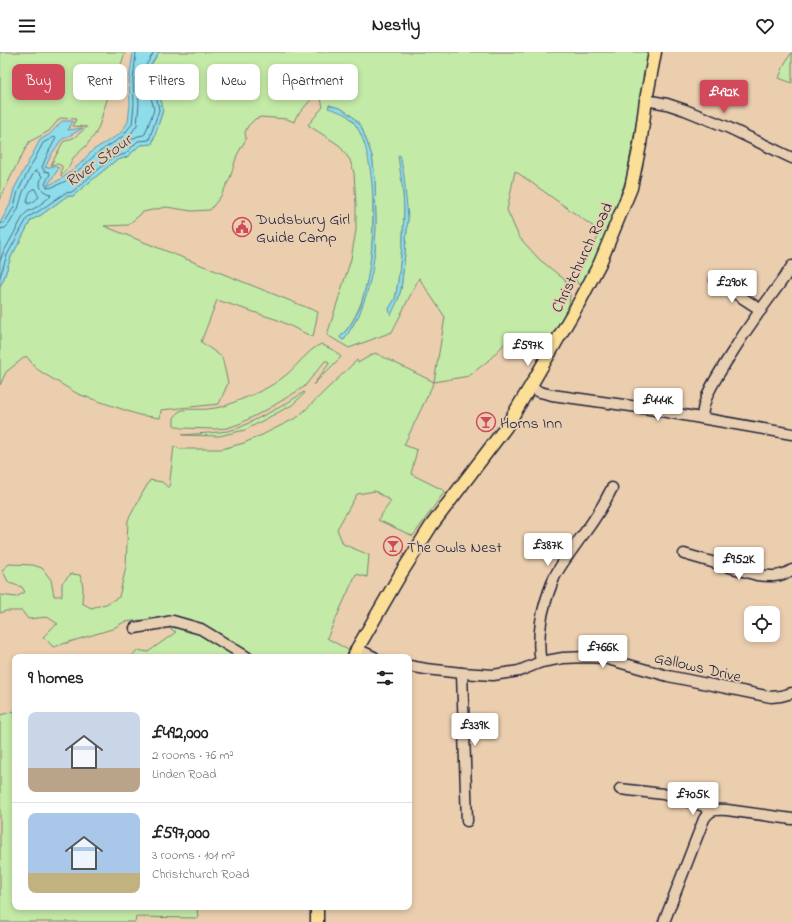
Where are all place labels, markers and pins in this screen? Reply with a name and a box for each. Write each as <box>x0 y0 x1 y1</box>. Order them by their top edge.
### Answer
pin: £492K <box>696 80 752 114</box>
place label: Dudsbury Girl Guide Camp <box>255 208 350 250</box>
public building icon: Dudsbury Girl Guide Camp <box>231 216 253 238</box>
pin: £290K <box>704 270 760 304</box>
pin: £597K <box>500 333 556 367</box>
pin: £444K <box>630 388 686 422</box>
bar icon: Horns Inn <box>475 411 497 433</box>
place label: Horns Inn <box>500 412 562 436</box>
pin: £387K <box>520 533 576 567</box>
bar icon: The Owls Nest <box>382 535 404 557</box>
place label: The Owls Nest <box>407 536 503 560</box>
pin: £952K <box>711 547 767 581</box>
pin: £766K <box>575 635 631 669</box>
pin: £339K <box>447 713 503 747</box>
pin: £705K <box>665 782 721 816</box>

